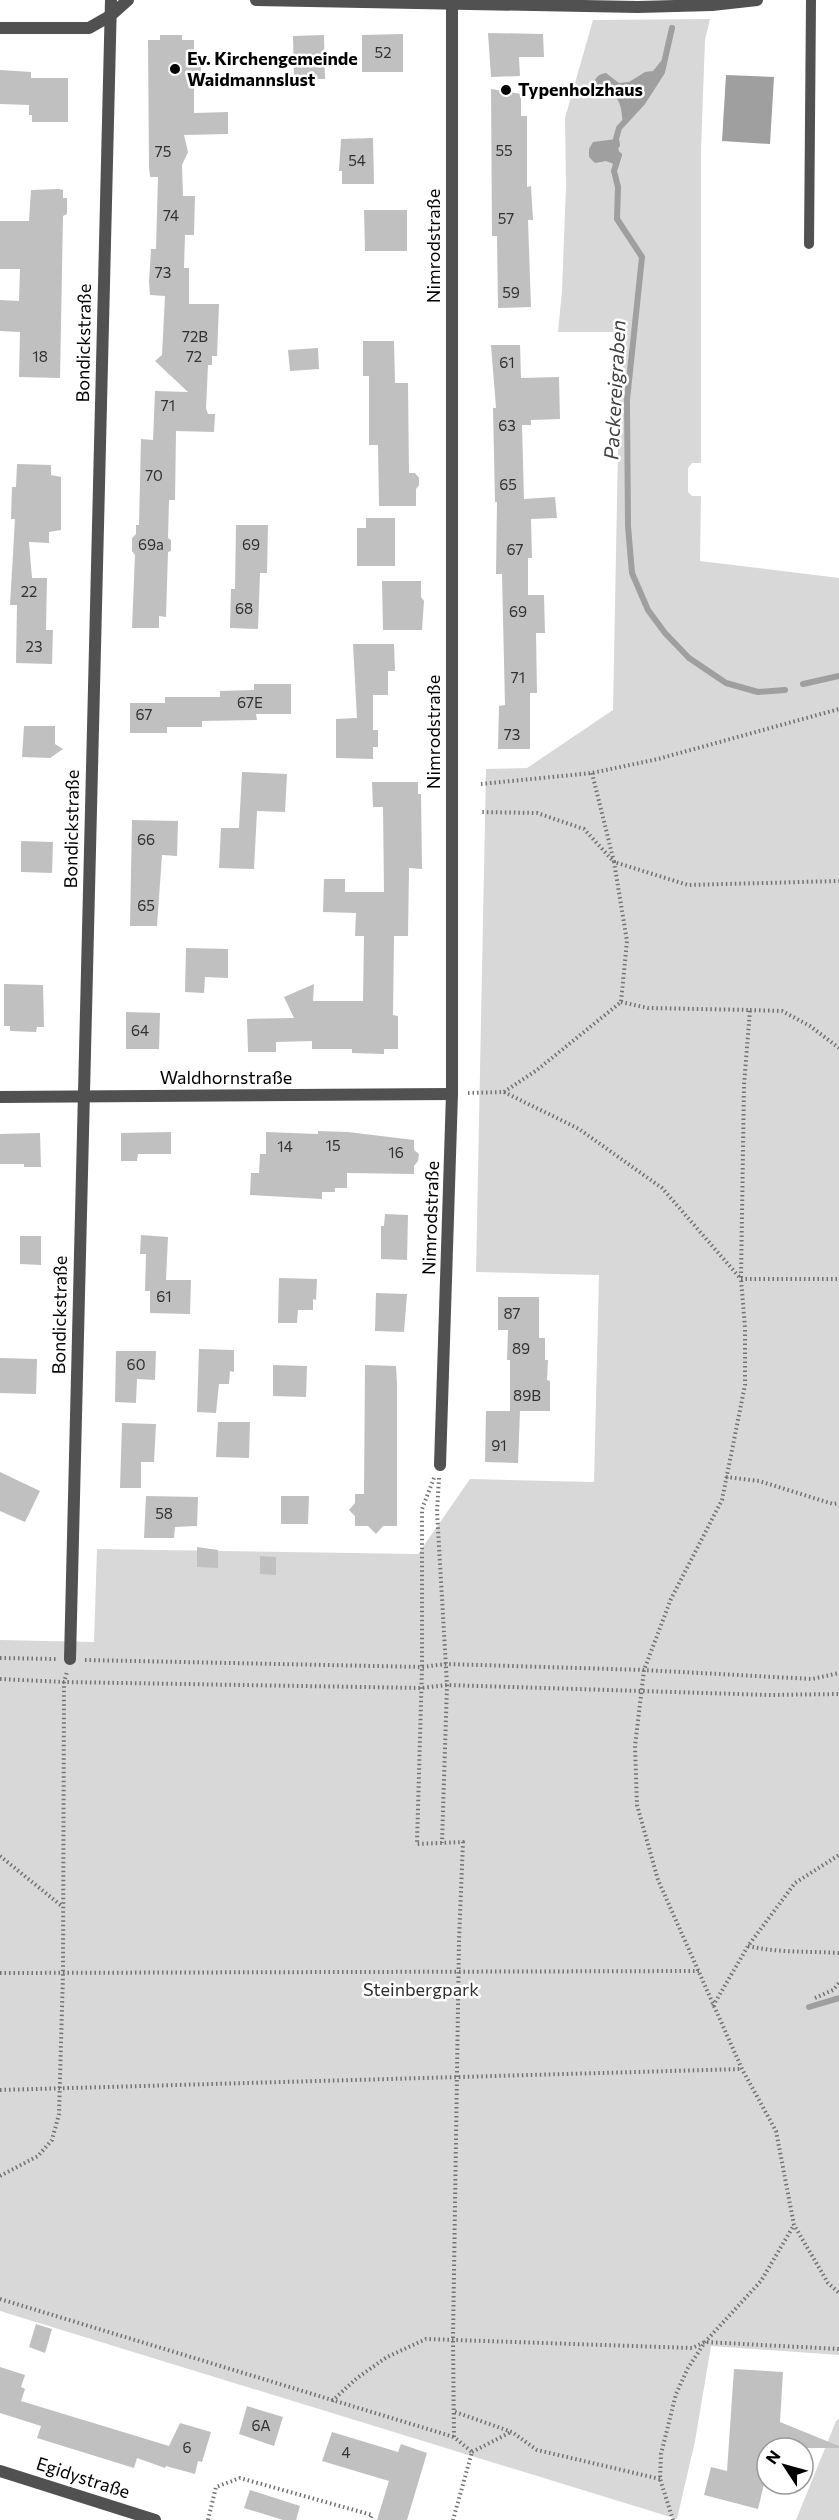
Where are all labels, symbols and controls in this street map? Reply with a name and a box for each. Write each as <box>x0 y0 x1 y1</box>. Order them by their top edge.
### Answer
house number: 52 <box>375 43 391 61</box>
place label: Ev. Kirchengemeinde Waidmannslust <box>187 47 358 90</box>
marker: Ev. Kirchengemeinde Waidmannslust <box>168 62 182 76</box>
place label: Typenholzhaus <box>518 78 643 100</box>
marker: Typenholzhaus <box>499 83 513 97</box>
house number: 55 <box>495 141 513 159</box>
house number: 75 <box>155 142 171 160</box>
house number: 54 <box>348 151 366 169</box>
street label: Nimrodstraße <box>422 189 444 303</box>
house number: 74 <box>163 206 179 224</box>
house number: 57 <box>498 209 514 227</box>
house number: 73 <box>155 263 171 281</box>
street label: Bondickstraße <box>71 283 95 403</box>
house number: 59 <box>502 283 520 301</box>
water label: Packereigraben <box>598 319 630 461</box>
house number: 72B <box>182 327 208 345</box>
house number: 18 <box>32 347 48 365</box>
house number: 72 <box>186 347 202 365</box>
house number: 61 <box>499 353 515 371</box>
house number: 71 <box>161 396 175 414</box>
house number: 63 <box>498 416 516 434</box>
house number: 70 <box>145 466 163 484</box>
house number: 65 <box>499 475 517 493</box>
house number: 69a <box>138 535 164 553</box>
house number: 69 <box>242 535 260 553</box>
house number: 67 <box>507 540 524 558</box>
house number: 22 <box>21 582 37 600</box>
house number: 68 <box>235 599 253 617</box>
house number: 69 <box>509 602 527 620</box>
house number: 23 <box>26 637 42 655</box>
house number: 71 <box>511 668 525 686</box>
street label: Nimrodstraße <box>422 675 444 789</box>
house number: 67E <box>237 693 263 711</box>
house number: 67 <box>136 705 153 723</box>
house number: 73 <box>504 725 520 743</box>
street label: Bondickstraße <box>59 769 83 889</box>
house number: 66 <box>137 830 155 848</box>
house number: 65 <box>137 896 155 914</box>
house number: 64 <box>131 1021 149 1039</box>
street label: Waldhornstraße <box>160 1066 292 1088</box>
house number: 15 <box>325 1136 341 1154</box>
house number: 14 <box>277 1137 293 1155</box>
house number: 16 <box>388 1143 404 1161</box>
street label: Nimrodstraße <box>417 1160 443 1275</box>
street label: Bondickstraße <box>47 1255 71 1375</box>
house number: 61 <box>156 1287 172 1305</box>
house number: 87 <box>504 1304 521 1322</box>
house number: 89 <box>512 1339 530 1357</box>
house number: 60 <box>127 1355 145 1373</box>
house number: 89B <box>513 1386 541 1404</box>
house number: 91 <box>491 1436 507 1454</box>
house number: 58 <box>155 1504 173 1522</box>
park label: Steinbergpark <box>363 1978 479 2000</box>
house number: 6A <box>251 2416 271 2434</box>
north arrow <box>755 2436 815 2496</box>
house number: 6 <box>182 2438 192 2456</box>
house number: 4 <box>342 2443 351 2461</box>
text: N <box>761 2446 784 2467</box>
street label: Egidystraße <box>34 2452 133 2503</box>

